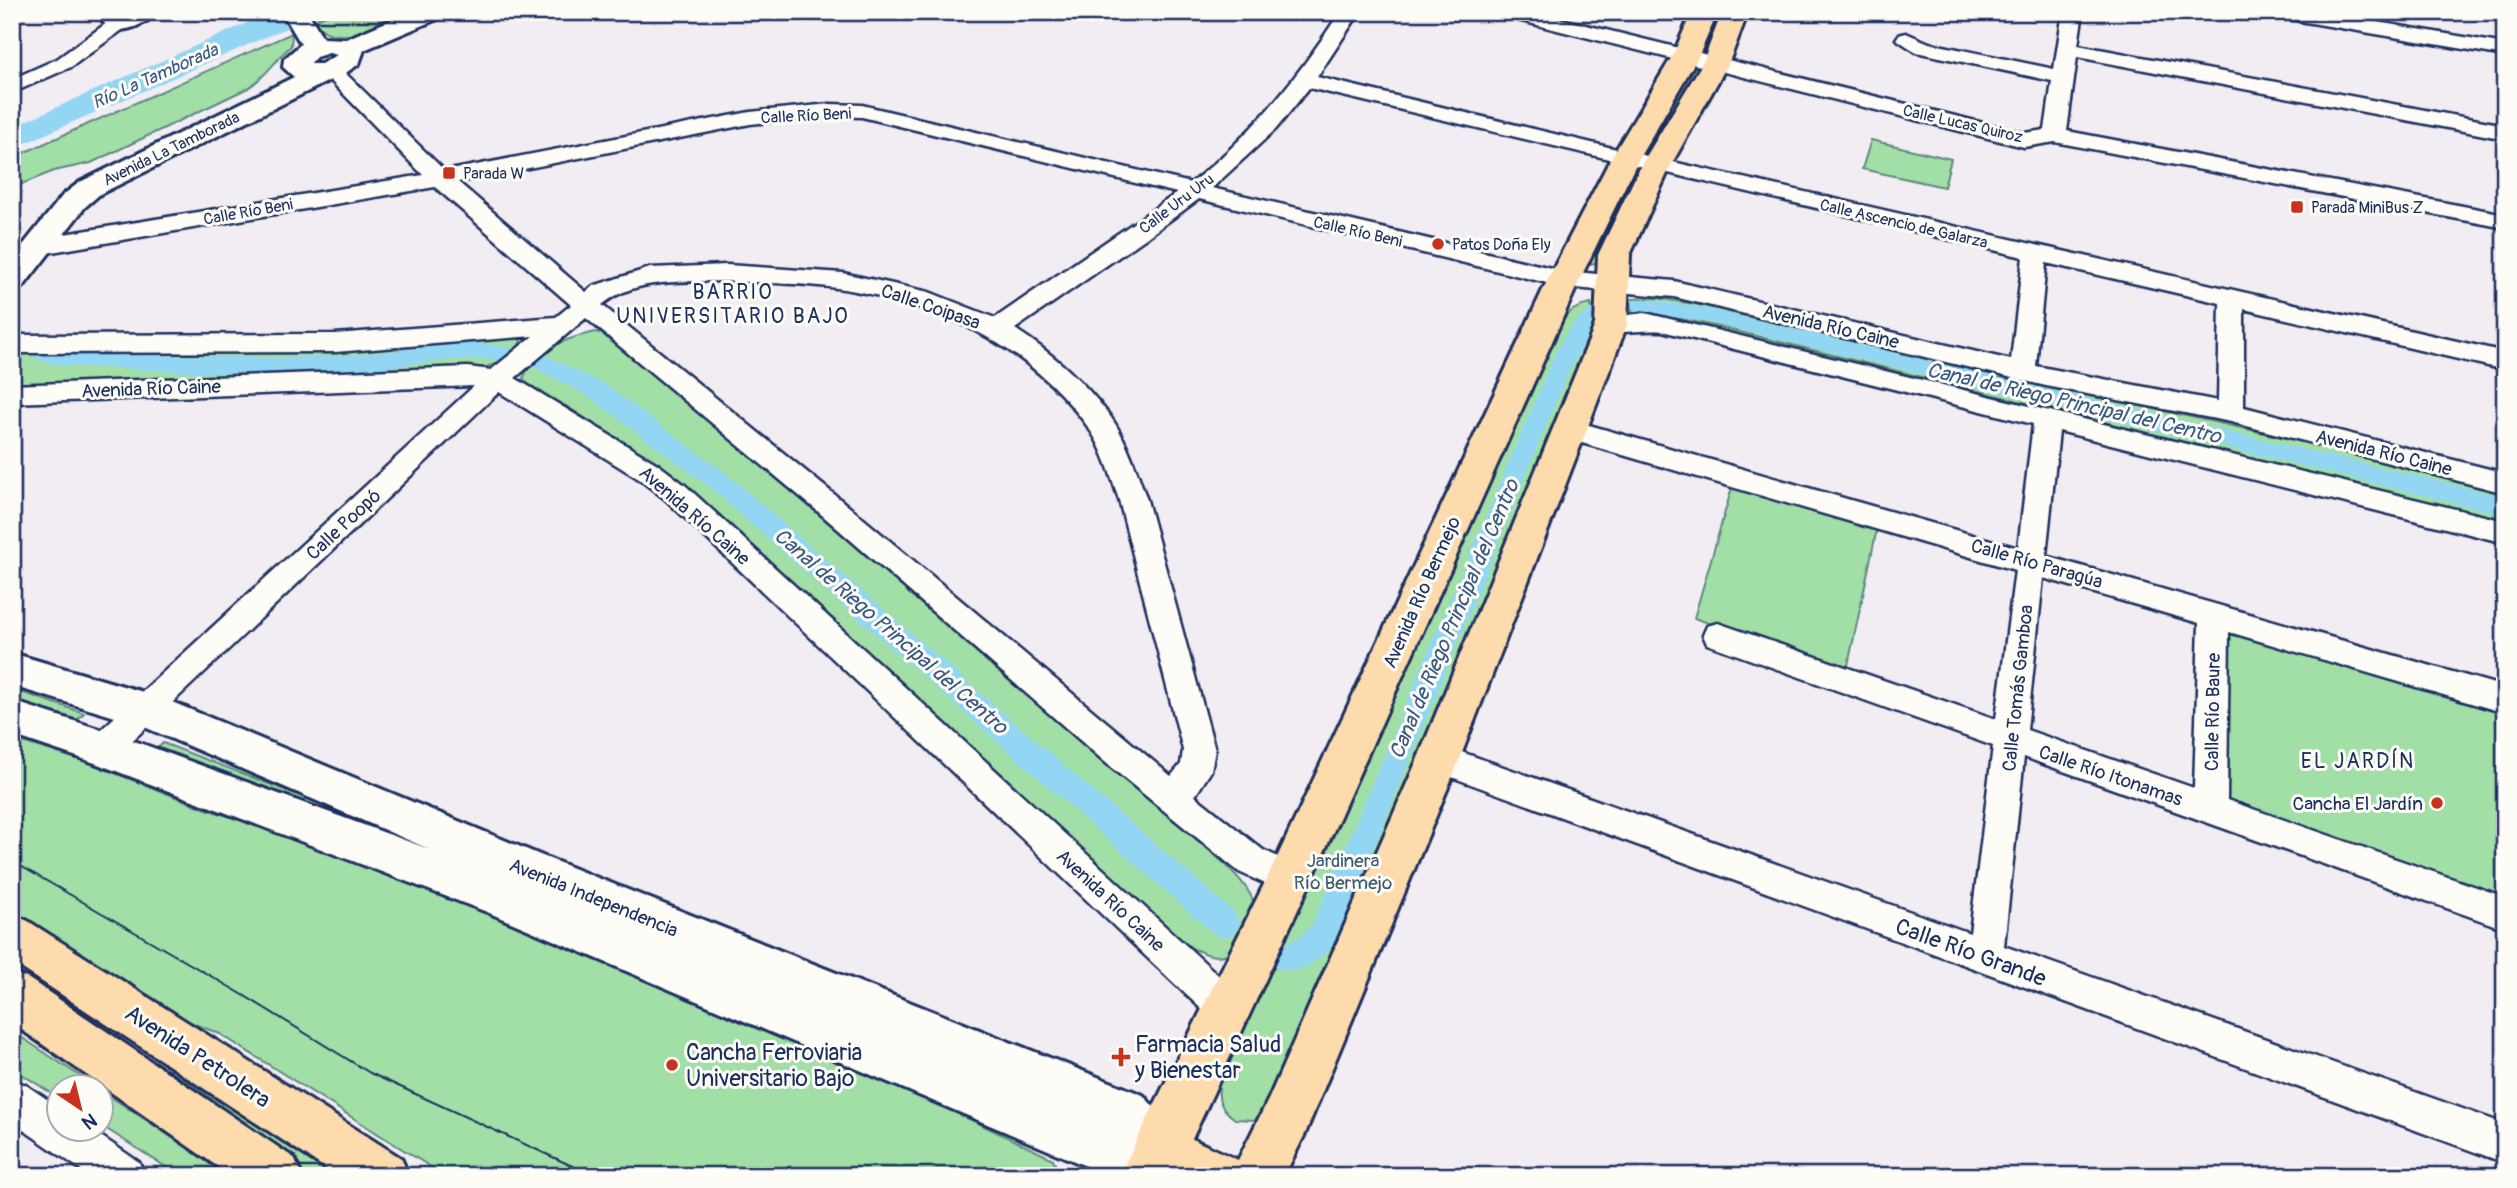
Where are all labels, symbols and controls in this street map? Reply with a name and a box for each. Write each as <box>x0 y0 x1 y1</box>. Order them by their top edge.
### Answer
water label: Río La Tamborada <box>89 38 223 114</box>
street label: Calle Lucas Quiroz <box>1901 100 2025 148</box>
street label: Calle Río Beni <box>760 104 852 128</box>
street label: Avenida La Tamborada <box>100 107 243 191</box>
place label: Parada W <box>463 164 524 184</box>
marker: Parada W <box>441 165 457 181</box>
street label: Calle Uru Uru <box>1135 169 1218 238</box>
street label: Calle Río Beni <box>202 194 295 230</box>
street label: Calle Ascencio de Galarza <box>1818 195 1990 253</box>
place label: Parada MiniBus Z <box>2311 198 2423 218</box>
marker: Parada MiniBus Z <box>2289 199 2305 215</box>
street label: Calle Río Beni <box>1311 212 1404 252</box>
place label: Patos Doña Ely <box>1452 235 1551 255</box>
marker: Patos Doña Ely <box>1430 236 1446 252</box>
district label: BARRIO UNIVERSITARIO BAJO <box>616 279 850 330</box>
street label: Calle Coipasa <box>878 279 984 335</box>
street label: Avenida Río Caine <box>1760 300 1902 355</box>
water label: Canal de Riego Principal del Centro <box>1924 356 2225 451</box>
street label: Avenida Río Caine <box>81 375 222 403</box>
street label: Avenida Río Caine <box>2313 424 2455 482</box>
street label: Avenida Río Caine <box>634 461 755 571</box>
water label: Canal de Riego Principal del Centro <box>1383 474 1526 763</box>
street label: Calle Poopó <box>301 484 386 565</box>
street label: Avenida Río Bermejo <box>1378 513 1466 672</box>
water label: Canal de Riego Principal del Centro <box>768 522 1014 741</box>
street label: Calle Río Paragúa <box>1968 534 2106 594</box>
street label: Calle Tomás Gamboa <box>1997 603 2039 773</box>
street label: Calle Río Baure <box>2200 652 2226 771</box>
street label: Calle Río Itonamas <box>2036 740 2186 812</box>
district label: EL JARDÍN <box>2301 748 2415 775</box>
place label: Cancha El Jardín <box>2292 792 2423 816</box>
marker: Cancha El Jardín <box>2429 795 2445 811</box>
street label: Avenida Río Caine <box>1051 844 1170 958</box>
park label: Jardinera Río Bermejo <box>1294 849 1392 895</box>
street label: Avenida Independencia <box>506 853 682 943</box>
street label: Calle Río Grande <box>1891 912 2051 993</box>
street label: Avenida Petrolera <box>119 999 276 1114</box>
place label: Farmacia Salud y Bienestar <box>1134 1030 1281 1085</box>
place label: Cancha Ferroviaria Universitario Bajo <box>686 1038 862 1093</box>
marker: Farmacia Salud y Bienestar <box>1113 1049 1129 1065</box>
marker: Cancha Ferroviaria Universitario Bajo <box>664 1057 680 1073</box>
north arrow <box>46 1072 116 1142</box>
text: N <box>77 1108 101 1135</box>

